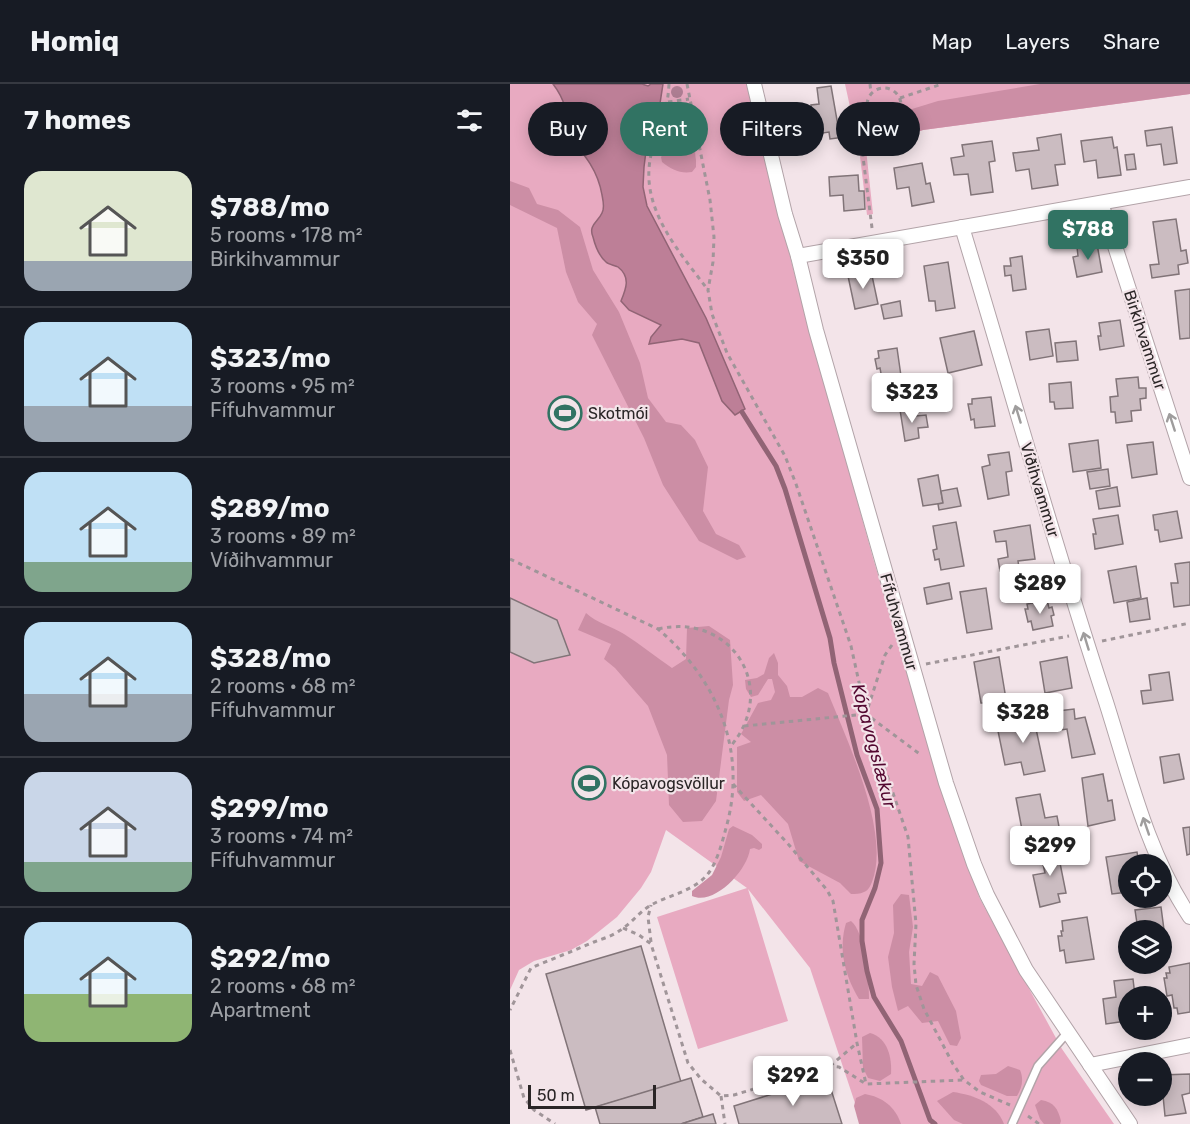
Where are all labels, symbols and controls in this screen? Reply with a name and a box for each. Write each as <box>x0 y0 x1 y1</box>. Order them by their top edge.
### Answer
text: Homiq <box>30 25 119 58</box>
text: Map <box>931 29 972 54</box>
text: Layers <box>1005 29 1070 54</box>
text: Share <box>1103 29 1160 54</box>
chip: Buy <box>528 102 608 156</box>
chip: Rent <box>620 102 708 156</box>
chip: Filters <box>720 102 824 156</box>
chip: New <box>836 102 920 156</box>
icon: filters <box>453 104 486 137</box>
text: 7 homes <box>24 105 131 136</box>
text: $788/mo <box>210 192 330 223</box>
icon: home <box>72 195 144 267</box>
pin: $788 <box>1052 210 1124 261</box>
text: $788 <box>1062 217 1114 241</box>
text: 5 rooms · 178 m² <box>210 223 363 247</box>
pin: $350 <box>827 239 899 290</box>
text: $350 <box>836 246 890 270</box>
text: Birkihvammur <box>210 247 340 271</box>
street label: Birkihvammur <box>1120 288 1170 392</box>
text: $323/mo <box>210 343 331 374</box>
icon: home <box>72 346 144 418</box>
pin: $323 <box>876 373 948 424</box>
text: 3 rooms · 95 m² <box>210 374 355 398</box>
text: $323 <box>886 380 938 404</box>
sports icon: Skotmói <box>547 395 583 431</box>
text: Fífuhvammur <box>210 398 335 422</box>
place label: Skotmói <box>588 404 648 423</box>
one-way arrow <box>1012 405 1023 424</box>
one-way arrow <box>1165 413 1176 432</box>
street label: Víðihvammur <box>1017 440 1063 540</box>
text: $289/mo <box>210 493 330 524</box>
icon: home <box>72 496 144 568</box>
text: 3 rooms · 89 m² <box>210 524 356 548</box>
text: Víðihvammur <box>210 548 333 572</box>
pin: $289 <box>1004 564 1076 615</box>
street label: Fífuhvammur <box>876 571 922 673</box>
text: $289 <box>1014 571 1066 595</box>
one-way arrow <box>1080 632 1091 651</box>
text: $328/mo <box>210 643 331 674</box>
icon: home <box>72 646 144 718</box>
text: 2 rooms · 68 m² <box>210 674 356 698</box>
water label: Kópavogslækur <box>847 681 902 812</box>
pin: $328 <box>987 693 1059 744</box>
text: Fífuhvammur <box>210 698 335 722</box>
text: $328 <box>996 700 1050 724</box>
sports icon: Kópavogsvöllur <box>571 765 607 801</box>
place label: Kópavogsvöllur <box>612 774 725 793</box>
text: $299/mo <box>210 793 329 824</box>
icon: home <box>72 796 144 868</box>
one-way arrow <box>1140 818 1151 836</box>
text: 3 rooms · 74 m² <box>210 824 353 848</box>
pin: $299 <box>1014 826 1086 877</box>
text: $299 <box>1024 833 1076 857</box>
text: Fífuhvammur <box>210 848 335 872</box>
map controls <box>1118 854 1172 1106</box>
button: locate <box>1118 854 1172 908</box>
button: layers <box>1118 920 1172 974</box>
text: $292/mo <box>210 943 330 974</box>
icon: home <box>72 946 144 1018</box>
text: 2 rooms · 68 m² <box>210 974 356 998</box>
button: + <box>1118 986 1172 1040</box>
text: Apartment <box>210 998 311 1022</box>
button: − <box>1118 1052 1172 1106</box>
pin: $292 <box>757 1056 829 1107</box>
text: $292 <box>767 1063 819 1087</box>
scale bar <box>528 1082 656 1110</box>
text: 50 m <box>537 1086 575 1105</box>

